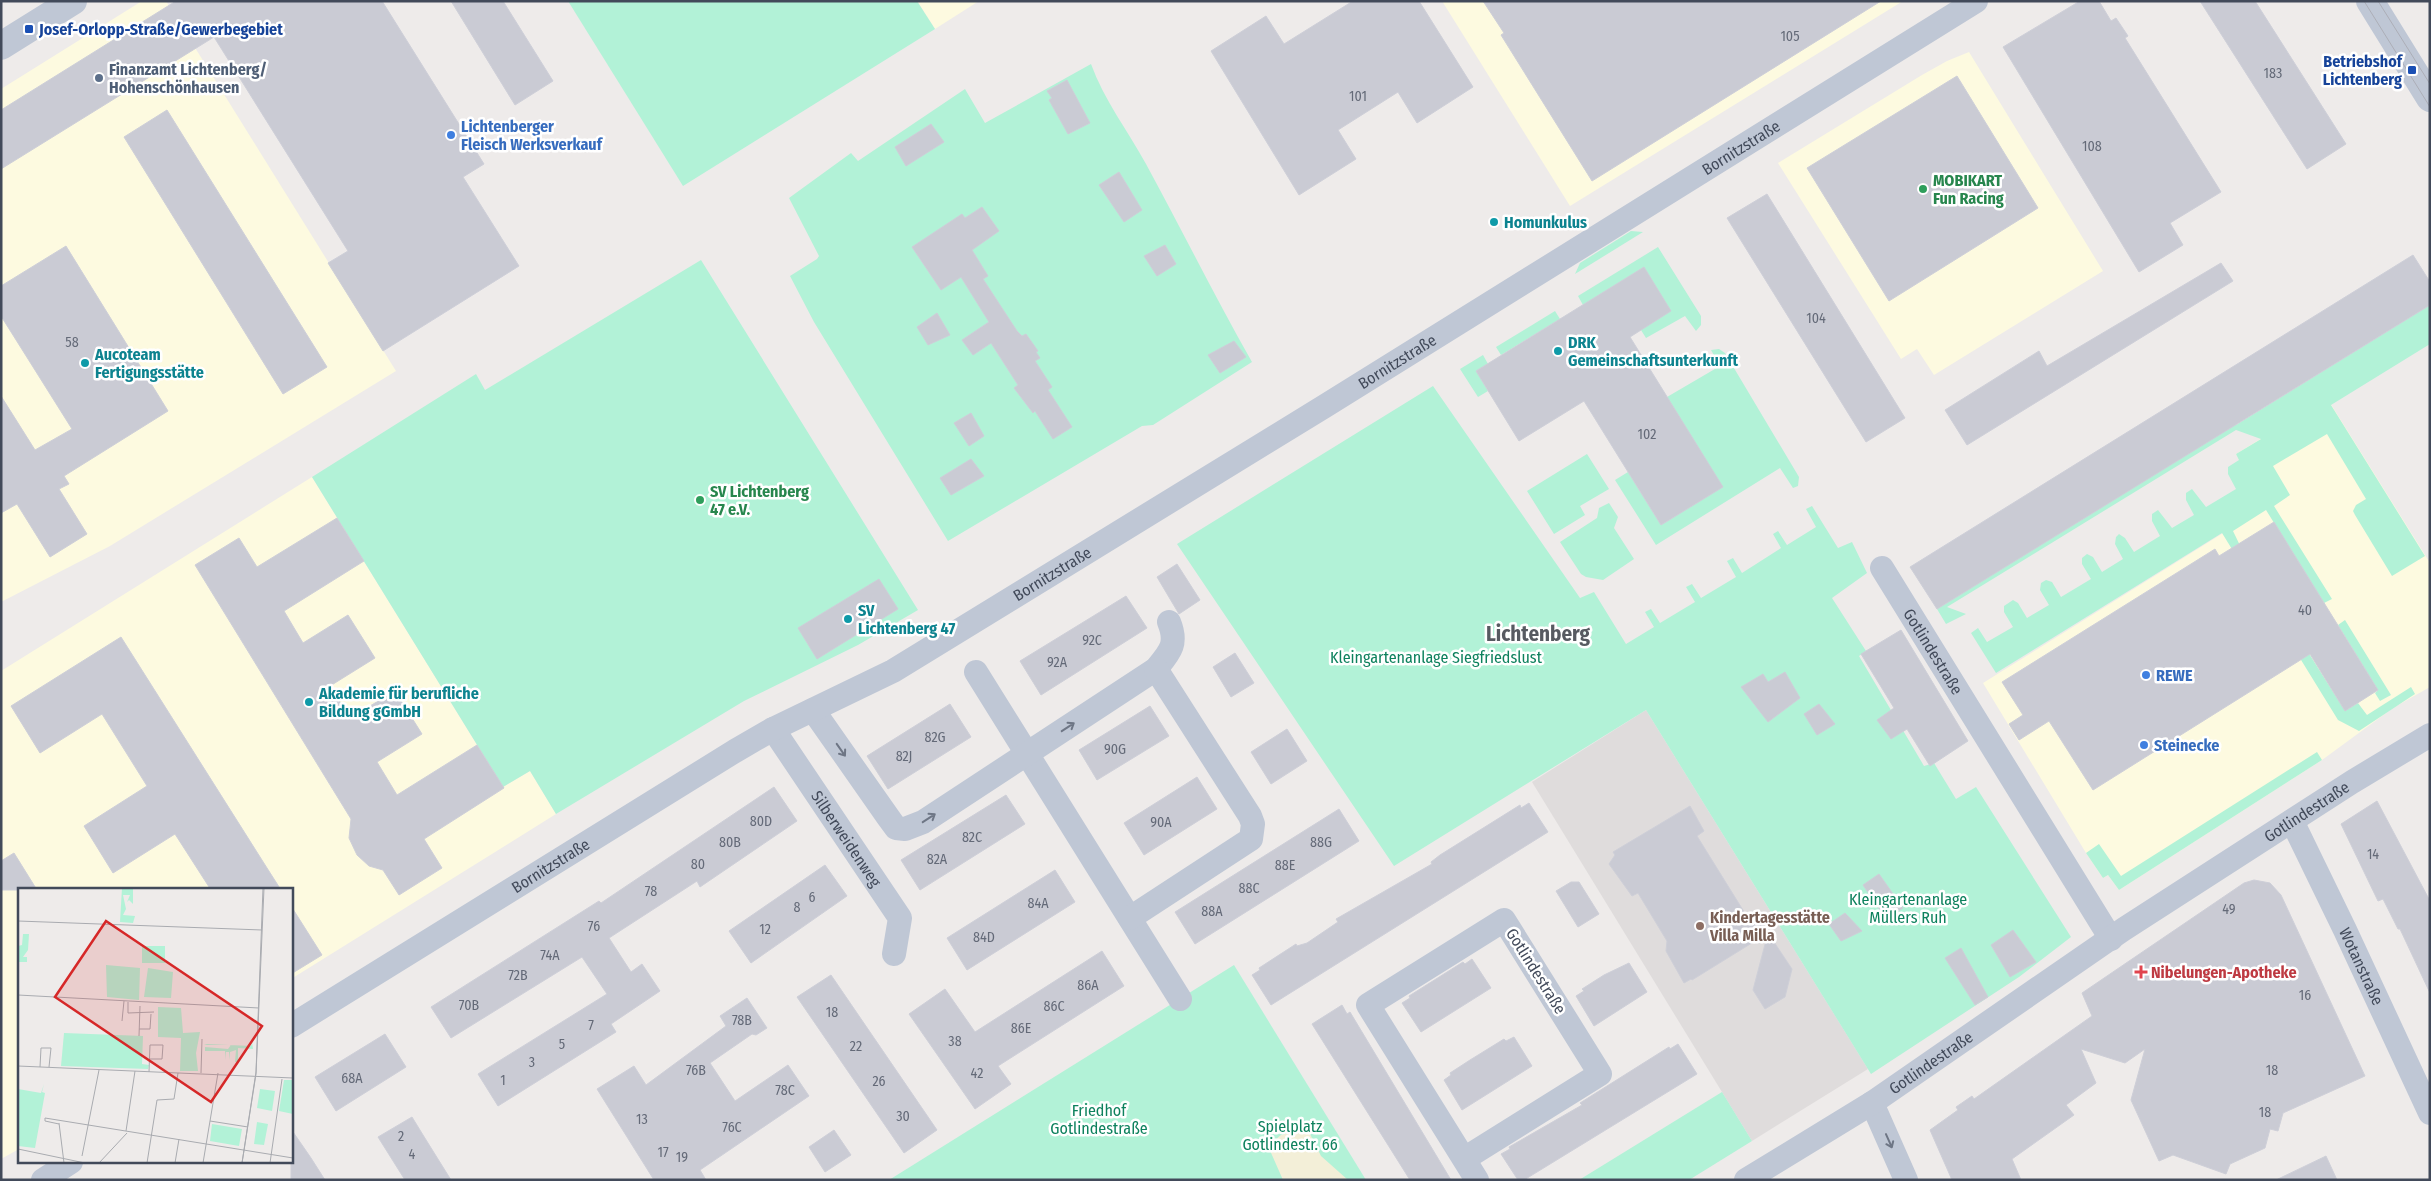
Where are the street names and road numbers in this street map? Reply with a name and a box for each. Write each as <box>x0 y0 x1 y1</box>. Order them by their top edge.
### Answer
street label: Bornitzstraße <box>1698 116 1783 179</box>
street label: Bornitzstraße <box>1354 330 1440 393</box>
street label: Bornitzstraße <box>1009 542 1095 605</box>
street label: Gotlindestraße <box>1900 605 1967 698</box>
street label: Gotlindestraße <box>2260 777 2353 846</box>
street label: Silberweidenweg <box>808 787 886 891</box>
street label: Bornitzstraße <box>508 834 593 897</box>
street label: Wotanstraße <box>2336 924 2388 1008</box>
street label: Gotlindestraße <box>1502 925 1570 1017</box>
street label: Gotlindestraße <box>1885 1027 1976 1098</box>

